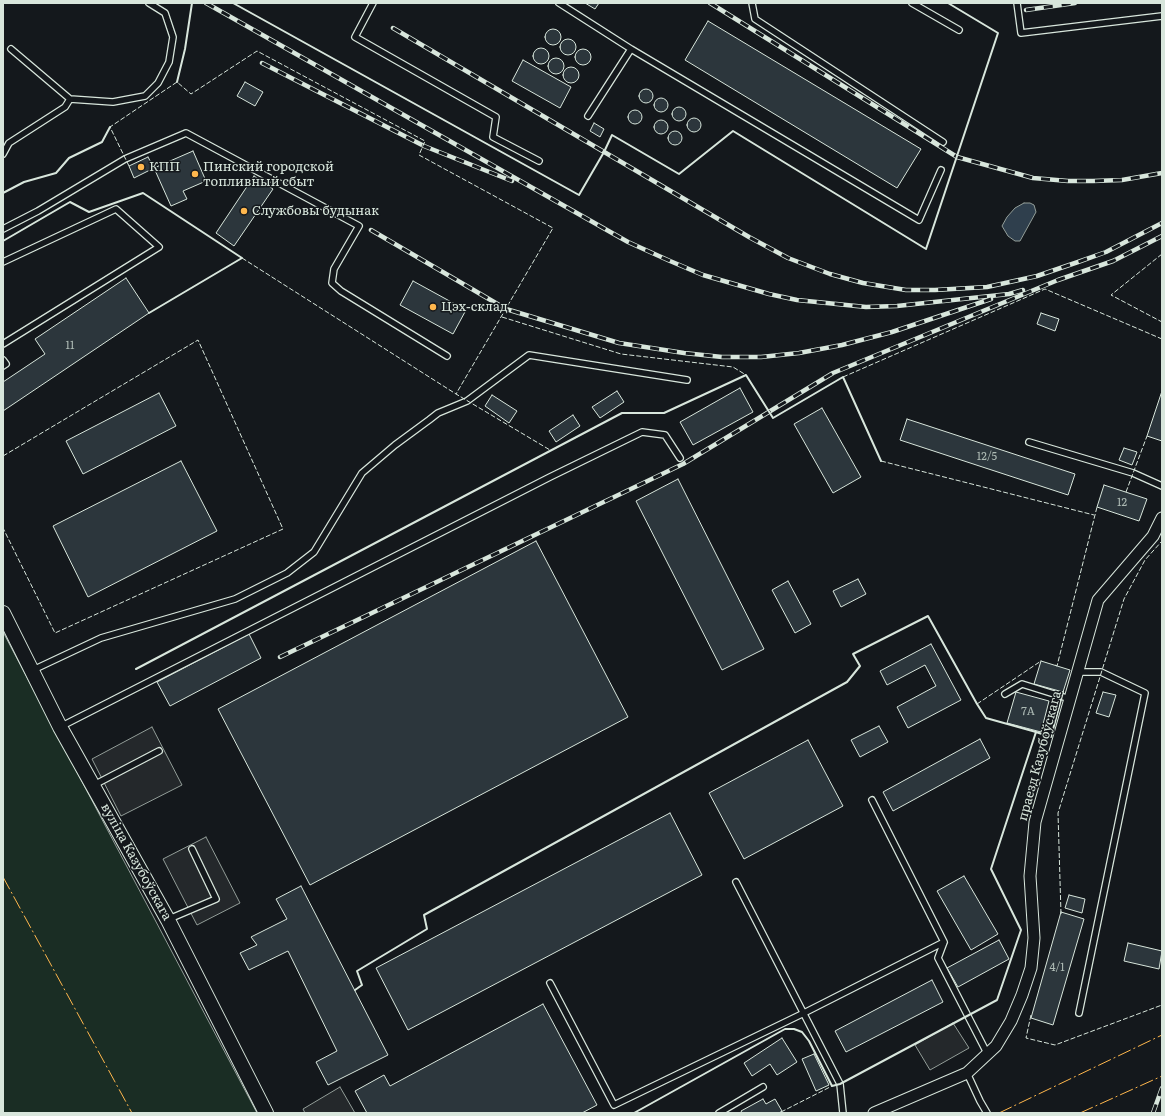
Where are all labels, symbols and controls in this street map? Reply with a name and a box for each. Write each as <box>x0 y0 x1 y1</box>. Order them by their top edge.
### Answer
place label: КПП <box>149 159 180 175</box>
place label: Пинский городской топливный сбыт <box>203 159 334 190</box>
marker: КПП <box>136 162 146 172</box>
marker: Пинский городской топливный сбыт <box>190 169 200 179</box>
place label: Службовы будынак <box>252 203 379 219</box>
marker: Службовы будынак <box>239 206 249 216</box>
place label: Цэх-склад <box>441 299 508 315</box>
marker: Цэх-склад <box>428 302 438 312</box>
house number: 11 <box>66 339 74 353</box>
house number: 12/5 <box>977 450 997 464</box>
house number: 12 <box>1117 496 1127 510</box>
street label: праезд Казубоўскага <box>1015 689 1065 823</box>
house number: 7А <box>1021 705 1035 719</box>
street label: вуліца Казубоўскага <box>97 801 175 923</box>
house number: 4/1 <box>1049 961 1065 975</box>

